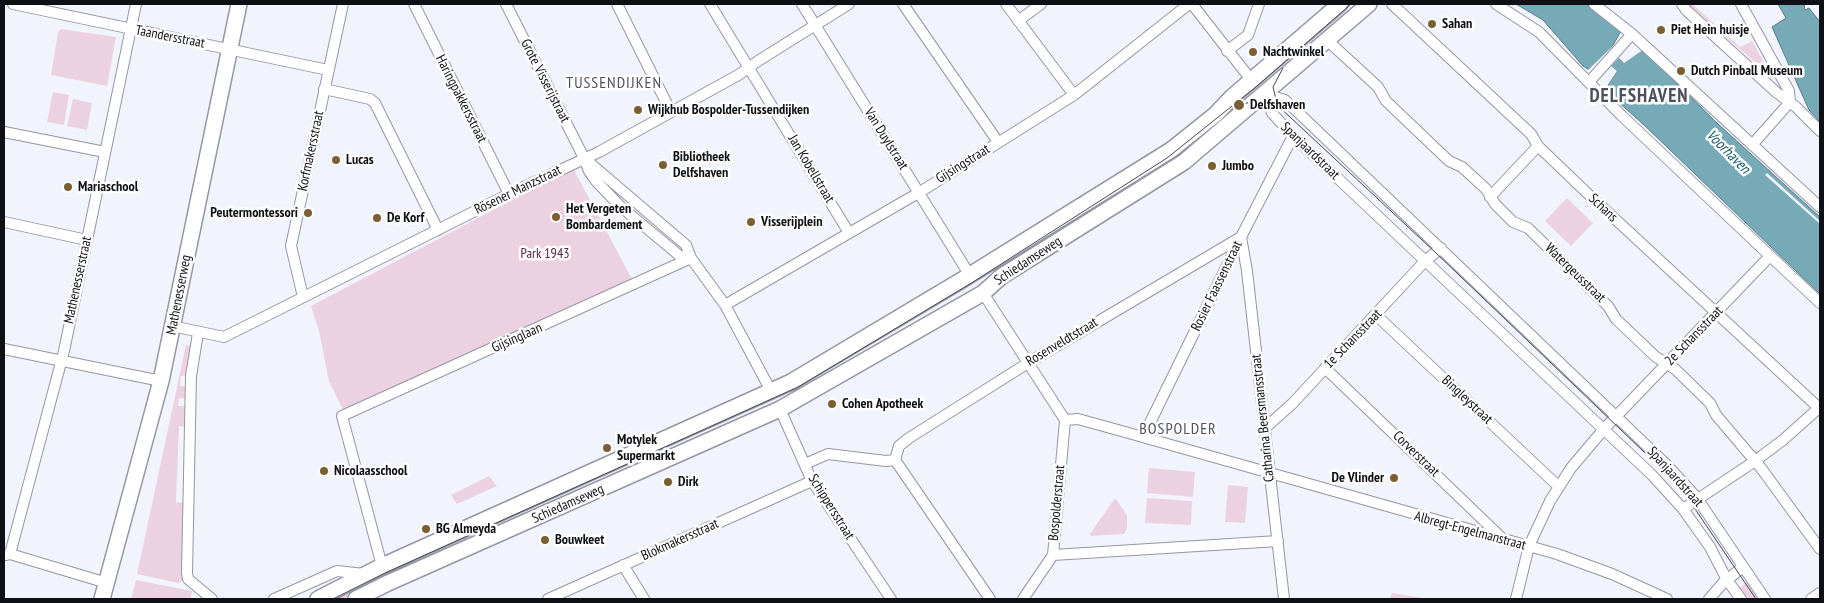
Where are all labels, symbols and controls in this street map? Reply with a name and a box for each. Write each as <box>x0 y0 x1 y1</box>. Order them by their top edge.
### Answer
place label: Sahan <box>1442 16 1472 32</box>
marker: Sahan <box>1426 18 1438 30</box>
street label: Taandersstraat <box>134 22 206 52</box>
place label: Piet Hein huisje <box>1671 22 1749 38</box>
marker: Piet Hein huisje <box>1655 24 1667 36</box>
street label: Grote Visserijstraat <box>517 36 573 126</box>
place label: Nachtwinkel <box>1263 44 1324 60</box>
marker: Nachtwinkel <box>1247 46 1259 58</box>
street label: Haringpakkersstraat <box>432 52 490 146</box>
place label: Dutch Pinball Museum <box>1691 63 1803 79</box>
marker: Dutch Pinball Museum <box>1675 65 1687 77</box>
district label: TUSSENDIJKEN <box>565 73 663 93</box>
district label: DELFSHAVEN <box>1588 86 1690 108</box>
place label: Delfshaven <box>1250 97 1305 113</box>
marker: Delfshaven <box>1232 98 1246 112</box>
place label: Wijkhub Bospolder-Tussendijken <box>648 102 809 118</box>
marker: Wijkhub Bospolder-Tussendijken <box>632 104 644 116</box>
street label: Van Duylstraat <box>860 105 912 173</box>
street label: Korfmakersstraat <box>294 109 328 193</box>
street label: Spanjaardstraat <box>1277 119 1343 183</box>
water label: Voorhaven <box>1702 126 1754 178</box>
street label: Jan Kobellstraat <box>784 132 838 206</box>
street label: Gijsingstraat <box>933 141 993 187</box>
place label: Bibliotheek Delfshaven <box>673 149 730 182</box>
place label: Lucas <box>346 152 374 168</box>
marker: Lucas <box>330 154 342 166</box>
place label: Jumbo <box>1222 158 1254 174</box>
marker: Bibliotheek Delfshaven <box>657 159 669 171</box>
marker: Jumbo <box>1206 160 1218 172</box>
street label: Rösener Manzstraat <box>472 162 564 218</box>
place label: Mariaschool <box>78 179 138 195</box>
marker: Mariaschool <box>62 181 74 193</box>
street label: Schans <box>1585 190 1621 226</box>
place label: Het Vergeten Bombardement <box>566 201 642 233</box>
place label: Peutermontessori <box>210 205 298 221</box>
marker: Peutermontessori <box>302 207 314 219</box>
place label: De Korf <box>387 210 424 226</box>
marker: Het Vergeten Bombardement <box>550 211 562 223</box>
marker: De Korf <box>371 212 383 224</box>
place label: Visserijplein <box>761 214 822 230</box>
marker: Visserijplein <box>745 216 757 228</box>
street label: Schiedamseweg <box>991 233 1065 289</box>
street label: Mathenesserstraat <box>61 235 95 325</box>
street label: Rosier Faassenstraat <box>1188 238 1246 334</box>
street label: Watergeusstraat <box>1541 240 1609 306</box>
park label: Park 1943 <box>521 246 569 262</box>
street label: Mathenesserweg <box>163 254 195 336</box>
street label: 2e Schansstraat <box>1662 303 1726 369</box>
street label: 1e Schansstraat <box>1321 306 1385 372</box>
street label: Rosenveldtstraat <box>1023 314 1101 370</box>
street label: Gijsinglaan <box>489 319 545 357</box>
street label: Catharina Beersmansstraat <box>1248 353 1278 483</box>
street label: Bingleystraat <box>1438 372 1496 428</box>
place label: Cohen Apotheek <box>842 396 923 412</box>
marker: Cohen Apotheek <box>826 398 838 410</box>
district label: BOSPOLDER <box>1138 419 1218 439</box>
street label: Corverstraat <box>1389 428 1443 480</box>
place label: Motylek Supermarkt <box>617 432 675 464</box>
marker: Motylek Supermarkt <box>601 442 613 454</box>
street label: Spanjaardstraat <box>1644 443 1706 511</box>
place label: Nicolaasschool <box>334 463 407 479</box>
street label: Bospolderstraat <box>1045 464 1069 542</box>
marker: Nicolaasschool <box>318 465 330 477</box>
place label: De Vlinder <box>1331 470 1384 486</box>
street label: Schippersstraat <box>804 471 858 543</box>
marker: De Vlinder <box>1388 472 1400 484</box>
place label: Dirk <box>678 474 699 490</box>
marker: Dirk <box>662 476 674 488</box>
street label: Schiedamseweg <box>529 481 607 527</box>
street label: Albregt-Engelmanstraat <box>1412 508 1528 554</box>
street label: Blokmakersstraat <box>639 515 721 565</box>
place label: BG Almeyda <box>436 521 496 537</box>
marker: BG Almeyda <box>420 523 432 535</box>
place label: Bouwkeet <box>555 532 604 548</box>
marker: Bouwkeet <box>539 534 551 546</box>

